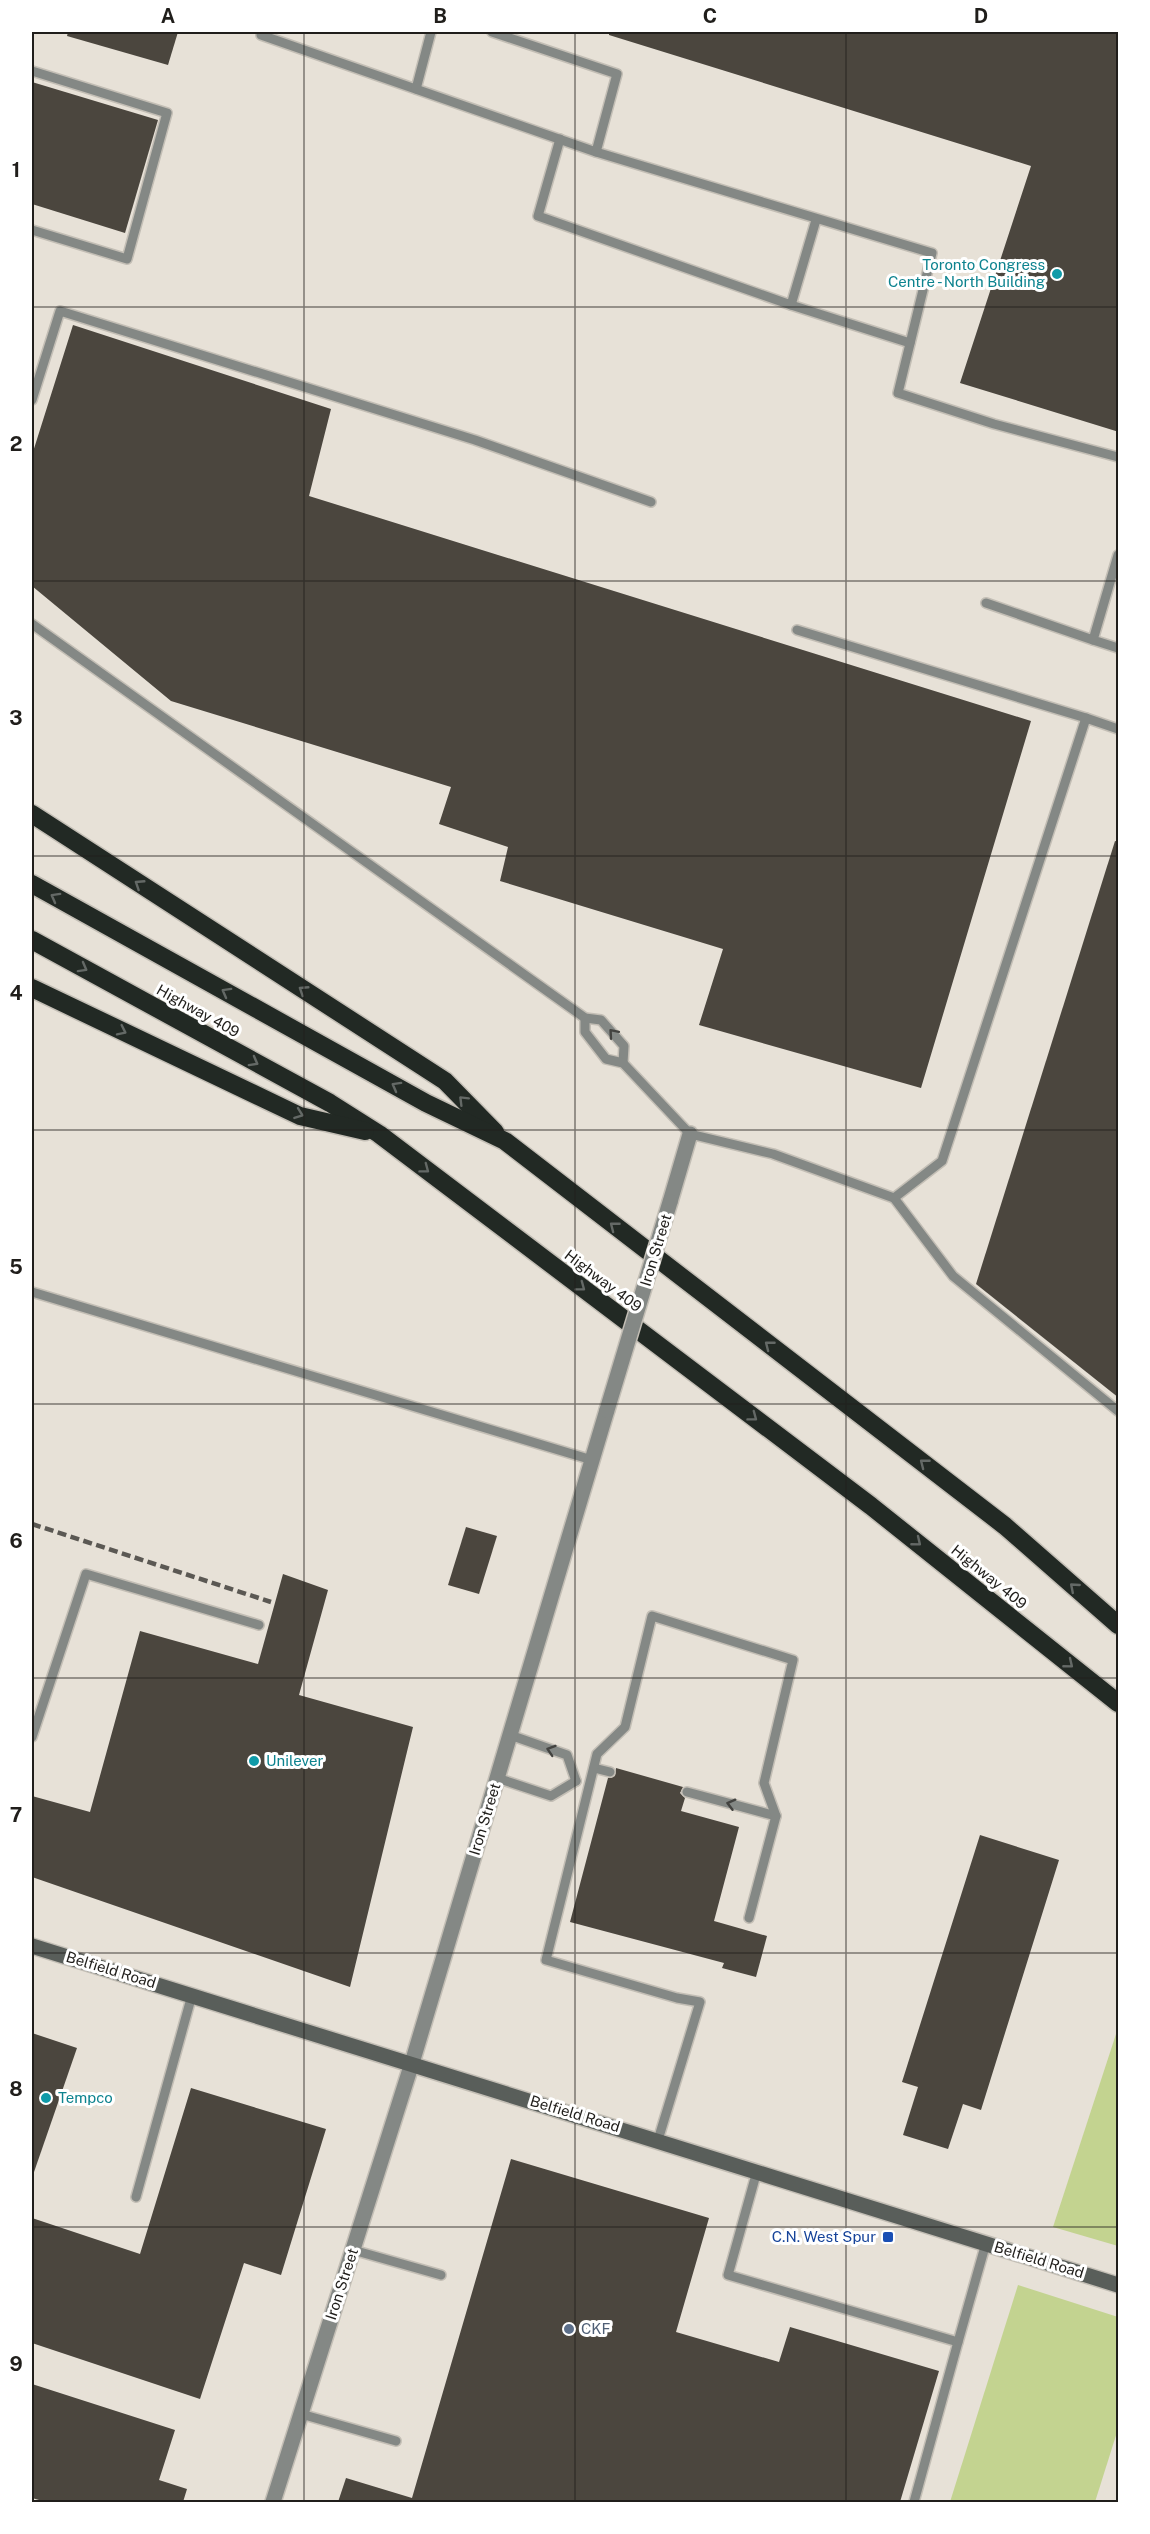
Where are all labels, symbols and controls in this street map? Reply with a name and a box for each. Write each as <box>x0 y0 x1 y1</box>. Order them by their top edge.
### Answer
text: A <box>161 4 175 28</box>
text: B <box>433 4 447 28</box>
text: C <box>703 4 717 28</box>
text: D <box>974 4 988 28</box>
text: 1 <box>12 158 20 182</box>
place label: Toronto Congress Centre - North Building <box>888 256 1045 290</box>
marker: Toronto Congress Centre - North Building <box>1050 267 1064 281</box>
text: 2 <box>10 432 22 456</box>
text: 3 <box>9 706 23 730</box>
one-way arrow <box>135 880 146 891</box>
one-way arrow <box>51 893 61 904</box>
one-way arrow <box>77 961 87 972</box>
text: 4 <box>9 981 23 1005</box>
street label: Highway 409 <box>154 981 243 1040</box>
one-way arrow <box>299 985 309 997</box>
one-way arrow <box>222 988 232 999</box>
one-way arrow <box>116 1024 127 1036</box>
one-way arrow <box>609 1029 620 1040</box>
one-way arrow <box>248 1055 258 1066</box>
one-way arrow <box>392 1082 402 1093</box>
one-way arrow <box>460 1096 471 1107</box>
one-way arrow <box>293 1107 303 1120</box>
one-way arrow <box>419 1162 430 1173</box>
street label: Iron Street <box>636 1212 675 1288</box>
one-way arrow <box>610 1222 621 1233</box>
street label: Highway 409 <box>561 1246 645 1315</box>
text: 5 <box>9 1255 23 1279</box>
one-way arrow <box>574 1279 585 1290</box>
one-way arrow <box>765 1341 776 1352</box>
one-way arrow <box>747 1409 758 1420</box>
one-way arrow <box>919 1460 930 1471</box>
text: 6 <box>9 1529 23 1553</box>
one-way arrow <box>910 1535 921 1546</box>
street label: Highway 409 <box>948 1541 1030 1612</box>
one-way arrow <box>1071 1583 1081 1594</box>
one-way arrow <box>1063 1656 1074 1667</box>
one-way arrow <box>546 1745 557 1757</box>
place label: Unilever <box>266 1752 323 1769</box>
marker: Unilever <box>247 1754 261 1768</box>
street label: Iron Street <box>465 1781 504 1857</box>
one-way arrow <box>726 1799 737 1811</box>
text: 7 <box>10 1803 22 1827</box>
street label: Belfield Road <box>64 1948 158 1991</box>
text: 8 <box>9 2077 23 2101</box>
place label: Tempco <box>58 2089 113 2106</box>
marker: Tempco <box>39 2091 53 2105</box>
street label: Belfield Road <box>528 2092 622 2135</box>
place label: C.N. West Spur <box>772 2228 876 2245</box>
marker: C.N. West Spur <box>881 2230 895 2244</box>
street label: Belfield Road <box>992 2238 1086 2281</box>
street label: Iron Street <box>322 2246 361 2322</box>
place label: CKF <box>581 2320 611 2337</box>
marker: CKF <box>562 2322 576 2336</box>
text: 9 <box>9 2352 23 2376</box>

